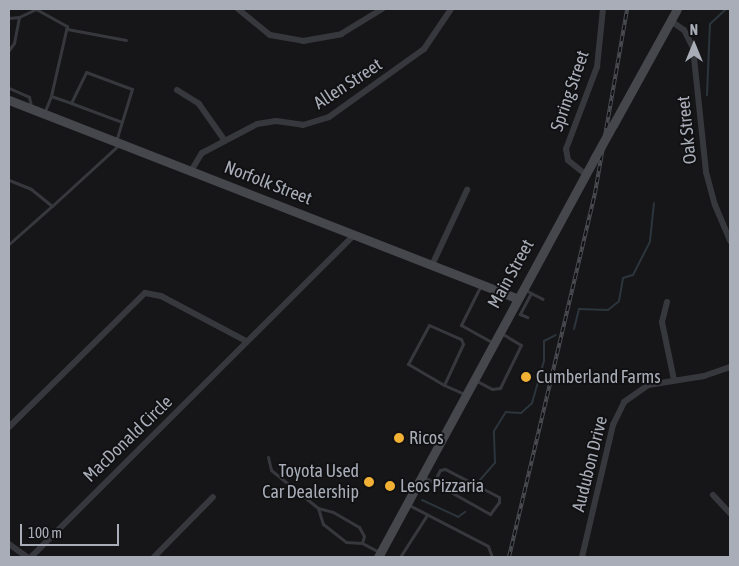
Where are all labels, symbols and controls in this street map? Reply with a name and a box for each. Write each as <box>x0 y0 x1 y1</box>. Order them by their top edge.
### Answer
north arrow <box>669 20 719 70</box>
text: N <box>690 22 698 38</box>
street label: Spring Street <box>546 48 594 134</box>
street label: Allen Street <box>310 54 386 114</box>
street label: Oak Street <box>673 95 701 165</box>
street label: Norfolk Street <box>221 156 315 210</box>
street label: Main Street <box>483 236 539 312</box>
place label: Cumberland Farms <box>536 366 661 388</box>
marker: Cumberland Farms <box>520 371 532 383</box>
street label: MacDonald Circle <box>79 391 177 487</box>
street label: Audubon Drive <box>568 414 612 514</box>
place label: Ricos <box>409 427 444 449</box>
marker: Ricos <box>393 432 405 444</box>
place label: Toyota Used Car Dealership <box>262 461 359 504</box>
place label: Leos Pizzaria <box>400 475 484 497</box>
marker: Toyota Used Car Dealership <box>363 476 375 488</box>
marker: Leos Pizzaria <box>384 480 396 492</box>
scale bar <box>22 514 121 546</box>
text: 100 m <box>28 524 62 541</box>

